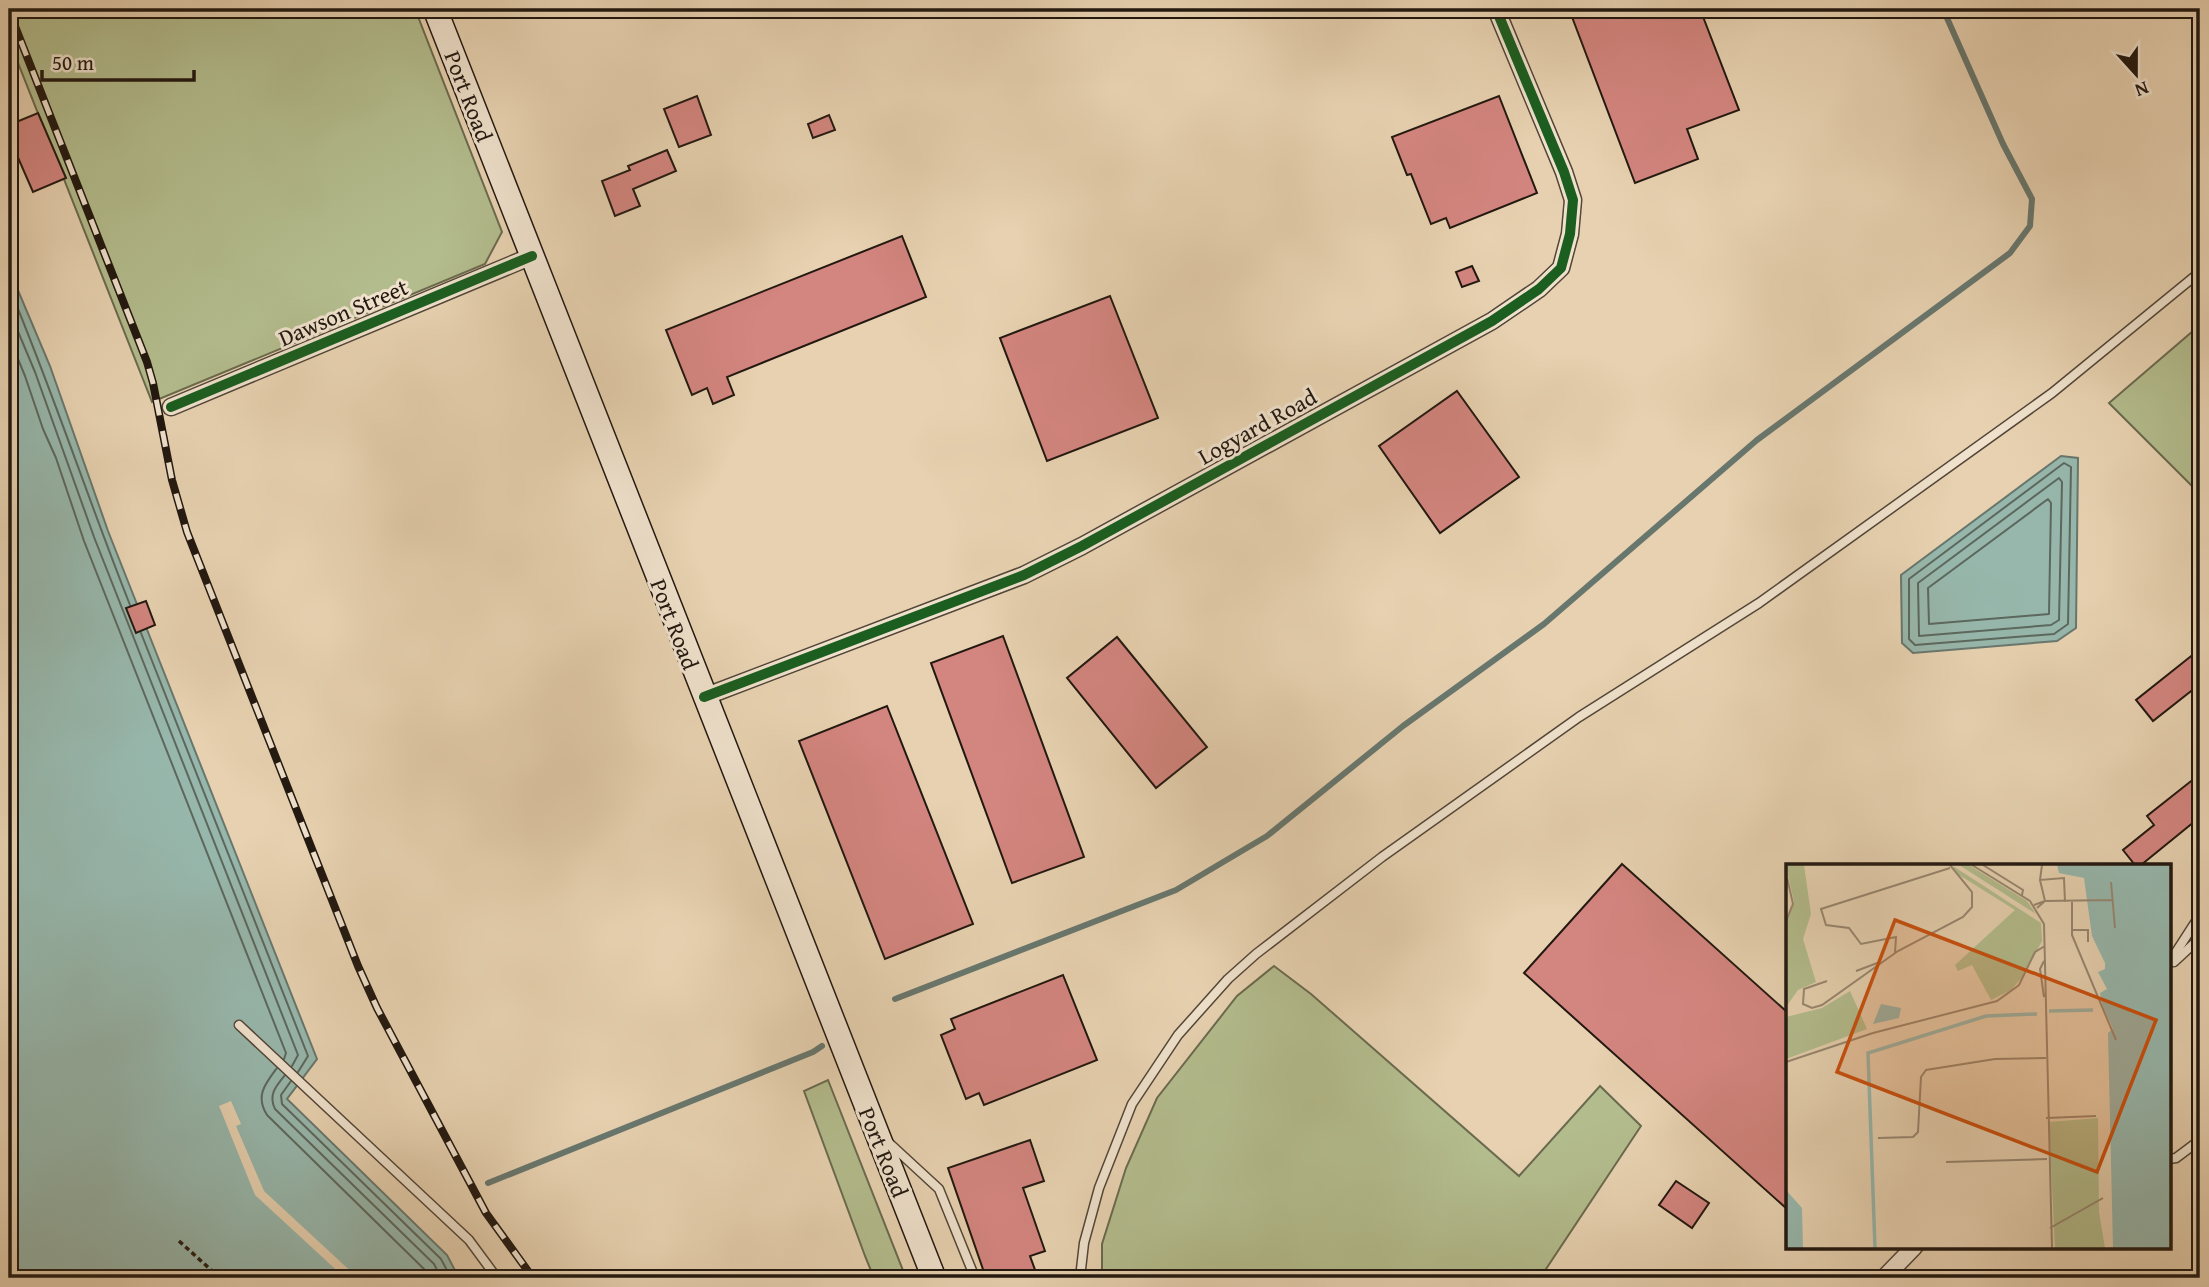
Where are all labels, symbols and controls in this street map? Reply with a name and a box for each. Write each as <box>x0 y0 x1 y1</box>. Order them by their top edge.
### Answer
scale bar <box>42 38 194 82</box>
north arrow <box>2100 38 2170 108</box>
street label: Port Road <box>437 46 502 147</box>
text: 50 m <box>52 47 94 78</box>
text: N <box>2131 75 2153 105</box>
street label: Dawson Street <box>273 270 413 354</box>
street label: Logyard Road <box>1192 379 1323 472</box>
street label: Port Road <box>643 574 708 675</box>
inset map <box>1786 864 2170 1248</box>
street label: Port Road <box>851 1102 917 1203</box>

